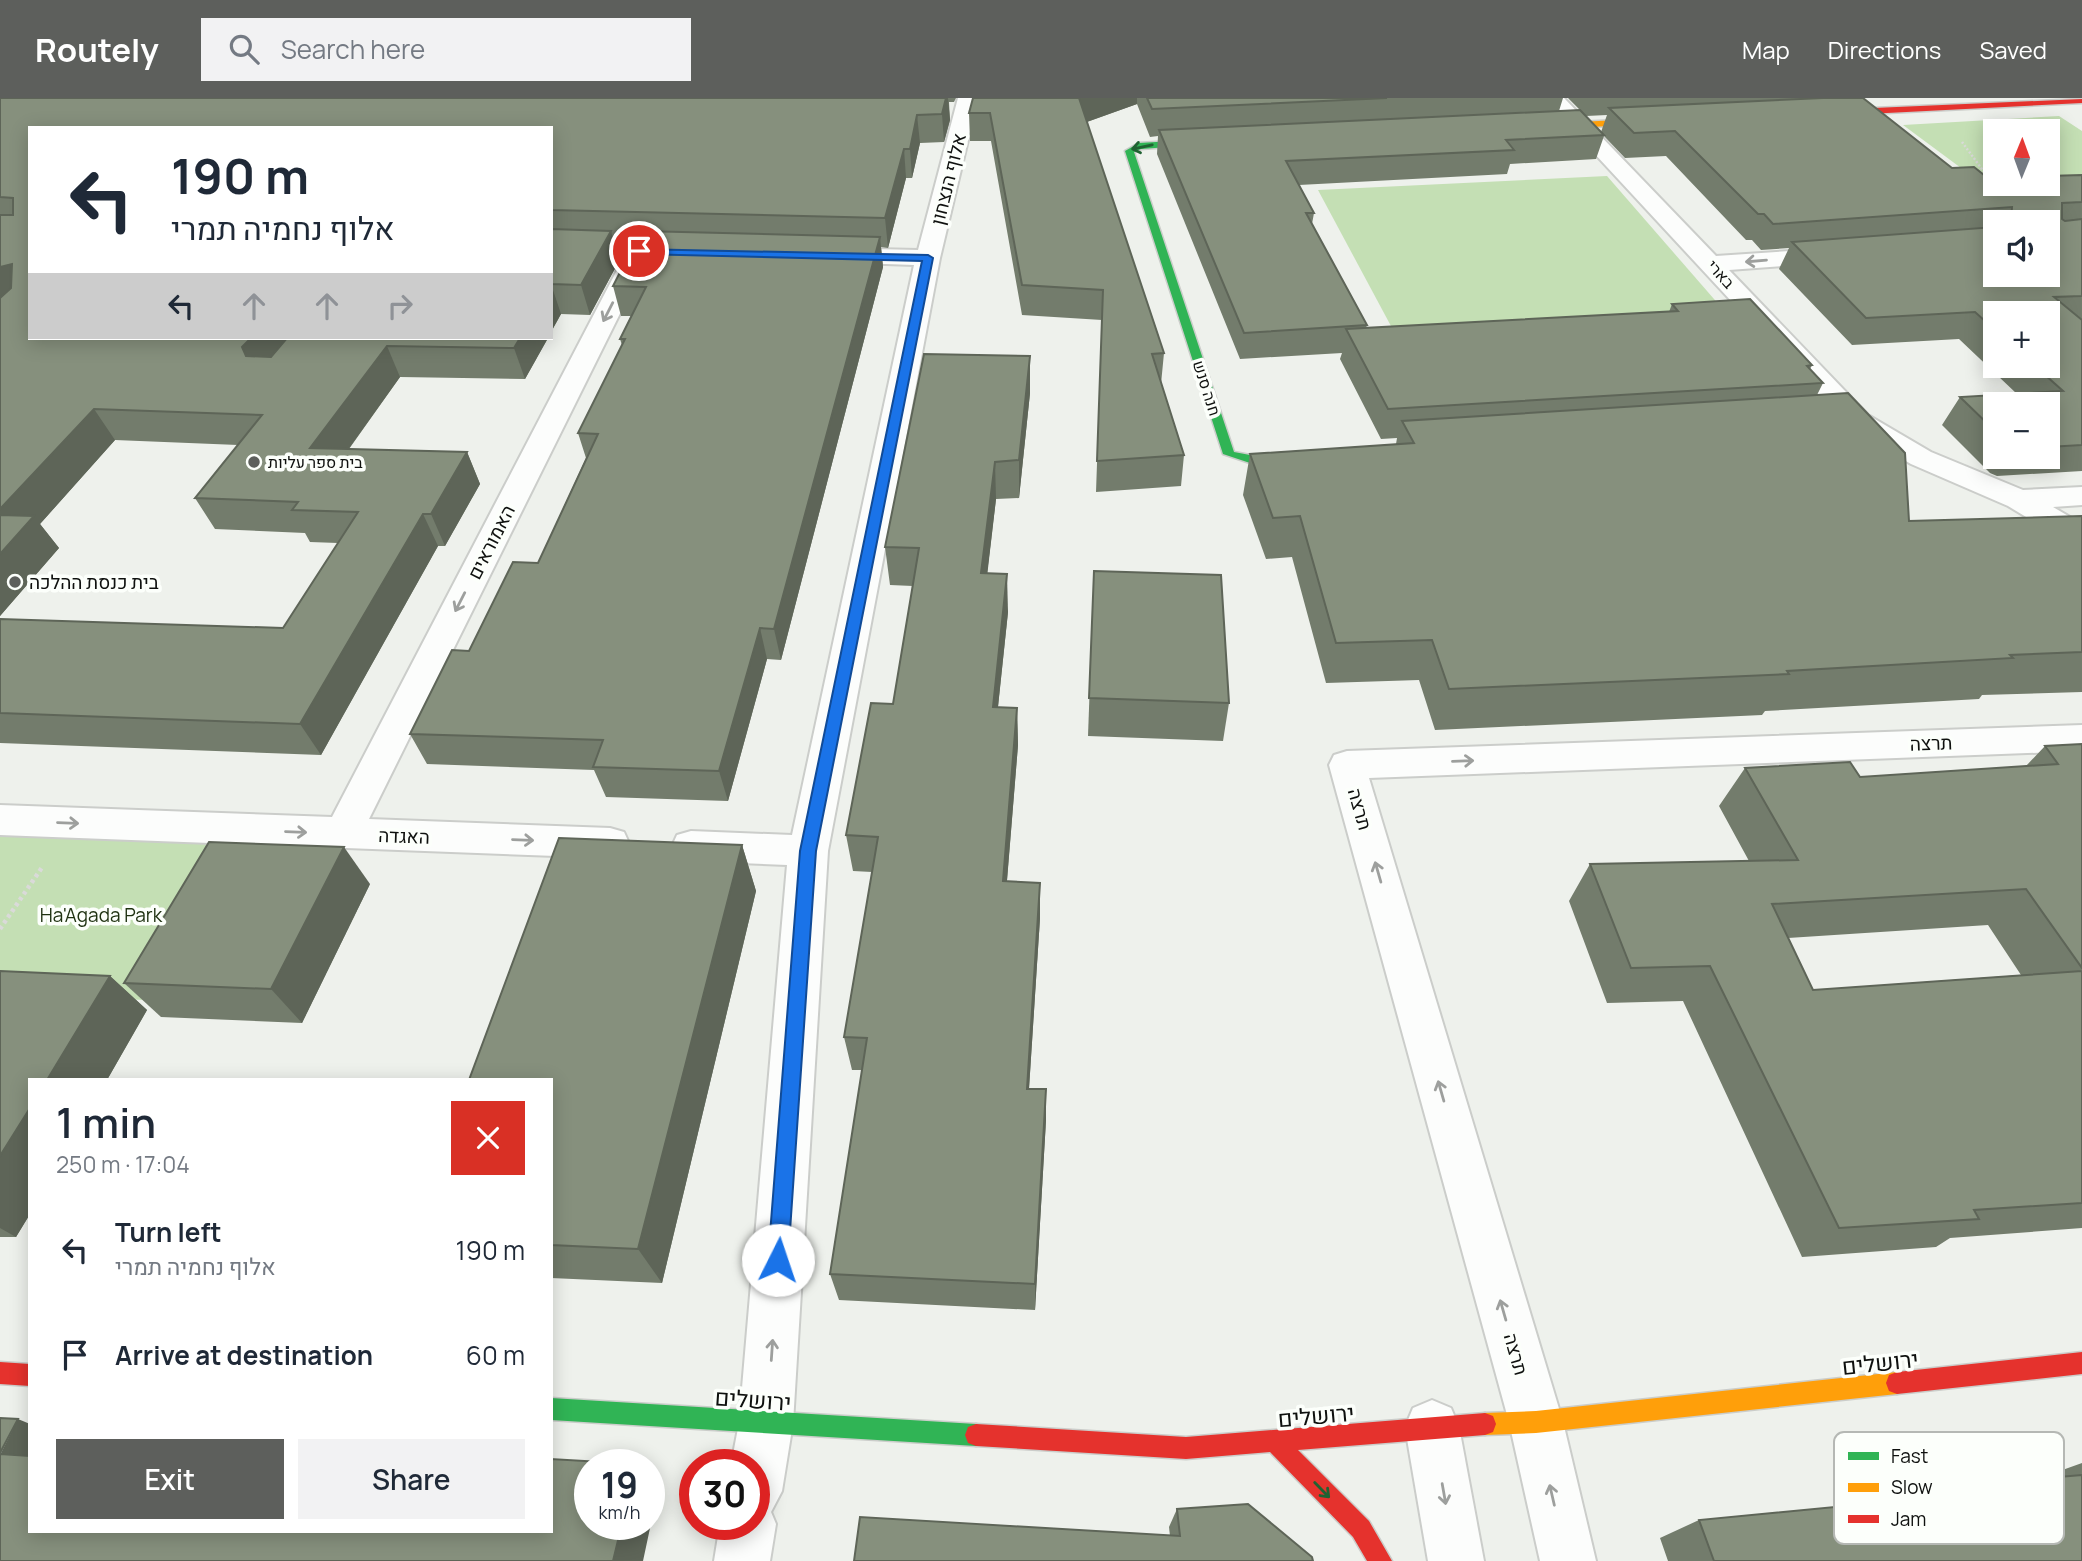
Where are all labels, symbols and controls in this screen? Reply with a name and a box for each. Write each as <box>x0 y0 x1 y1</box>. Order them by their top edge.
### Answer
search box <box>201 18 691 81</box>
text: Routely <box>35 27 159 72</box>
icon: search <box>225 30 263 68</box>
text: Search here <box>281 31 425 67</box>
text: Map <box>1742 33 1790 66</box>
text: Directions <box>1828 33 1941 66</box>
text: Saved <box>1979 33 2047 66</box>
north arrow <box>1983 119 2060 196</box>
map controls <box>1983 119 2060 469</box>
street label: אלוף הנצחון <box>924 130 972 228</box>
one-way arrow <box>1131 141 1154 155</box>
text: 190 m <box>171 142 309 209</box>
icon: left <box>56 154 147 245</box>
text: אלוף נחמיה תמרי <box>171 206 395 250</box>
button: sound <box>1983 210 2060 287</box>
pin <box>609 221 669 281</box>
icon: arrive <box>620 232 658 270</box>
street label: בארי <box>1702 255 1740 293</box>
one-way arrow <box>1745 255 1768 268</box>
icon: left <box>162 287 200 325</box>
icon: ahead <box>235 287 273 325</box>
icon: ahead <box>308 287 346 325</box>
icon: right <box>381 287 419 325</box>
one-way arrow <box>600 301 614 321</box>
button: + <box>1983 301 2060 378</box>
street label: חנה סנש <box>1188 358 1226 418</box>
button: − <box>1983 392 2060 469</box>
place label: בית ספר עליות <box>268 451 363 473</box>
marker: בית ספר עליות <box>246 454 262 470</box>
street label: האמוראים <box>461 500 521 584</box>
place label: בית כנסת ההלכה <box>29 569 159 595</box>
marker: בית כנסת ההלכה <box>7 574 23 590</box>
one-way arrow <box>453 591 467 612</box>
street label: תרצה <box>1909 729 1953 757</box>
one-way arrow <box>1451 754 1474 767</box>
street label: תרצה <box>1342 785 1378 833</box>
one-way arrow <box>56 816 79 830</box>
street label: האגדה <box>378 822 430 850</box>
one-way arrow <box>284 825 307 838</box>
one-way arrow <box>511 834 534 847</box>
one-way arrow <box>1371 861 1384 884</box>
park label: Ha'Agada Park <box>40 902 163 928</box>
one-way arrow <box>1433 1080 1446 1102</box>
text: 1 min <box>56 1093 156 1151</box>
button: close <box>451 1101 525 1175</box>
text: 250 m · 17:04 <box>56 1148 190 1180</box>
text: Turn left <box>115 1214 222 1250</box>
position arrow <box>741 1223 815 1297</box>
icon: left <box>56 1231 94 1269</box>
text: 190 m <box>456 1232 525 1268</box>
text: אלוף נחמיה תמרי <box>115 1250 276 1282</box>
one-way arrow <box>1496 1299 1509 1321</box>
street label: תרצה <box>1498 1330 1534 1378</box>
icon: arrive <box>56 1336 94 1374</box>
text: Arrive at destination <box>115 1337 373 1373</box>
text: 60 m <box>466 1337 525 1373</box>
one-way arrow <box>766 1340 779 1362</box>
street label: ירושלים <box>1840 1342 1920 1382</box>
street label: ירושלים <box>714 1380 792 1418</box>
street label: ירושלים <box>1276 1396 1356 1434</box>
legend <box>1834 1432 2064 1544</box>
button: Exit <box>56 1439 284 1519</box>
button: Share <box>298 1439 525 1519</box>
text: Fast <box>1891 1443 1928 1469</box>
speed limit sign: 30 <box>679 1449 770 1540</box>
text: 19 <box>601 1461 638 1509</box>
text: Slow <box>1891 1474 1933 1500</box>
one-way arrow <box>1313 1481 1330 1498</box>
one-way arrow <box>1438 1482 1451 1505</box>
one-way arrow <box>1545 1484 1558 1506</box>
text: km/h <box>599 1500 640 1524</box>
text: Jam <box>1891 1506 1926 1532</box>

